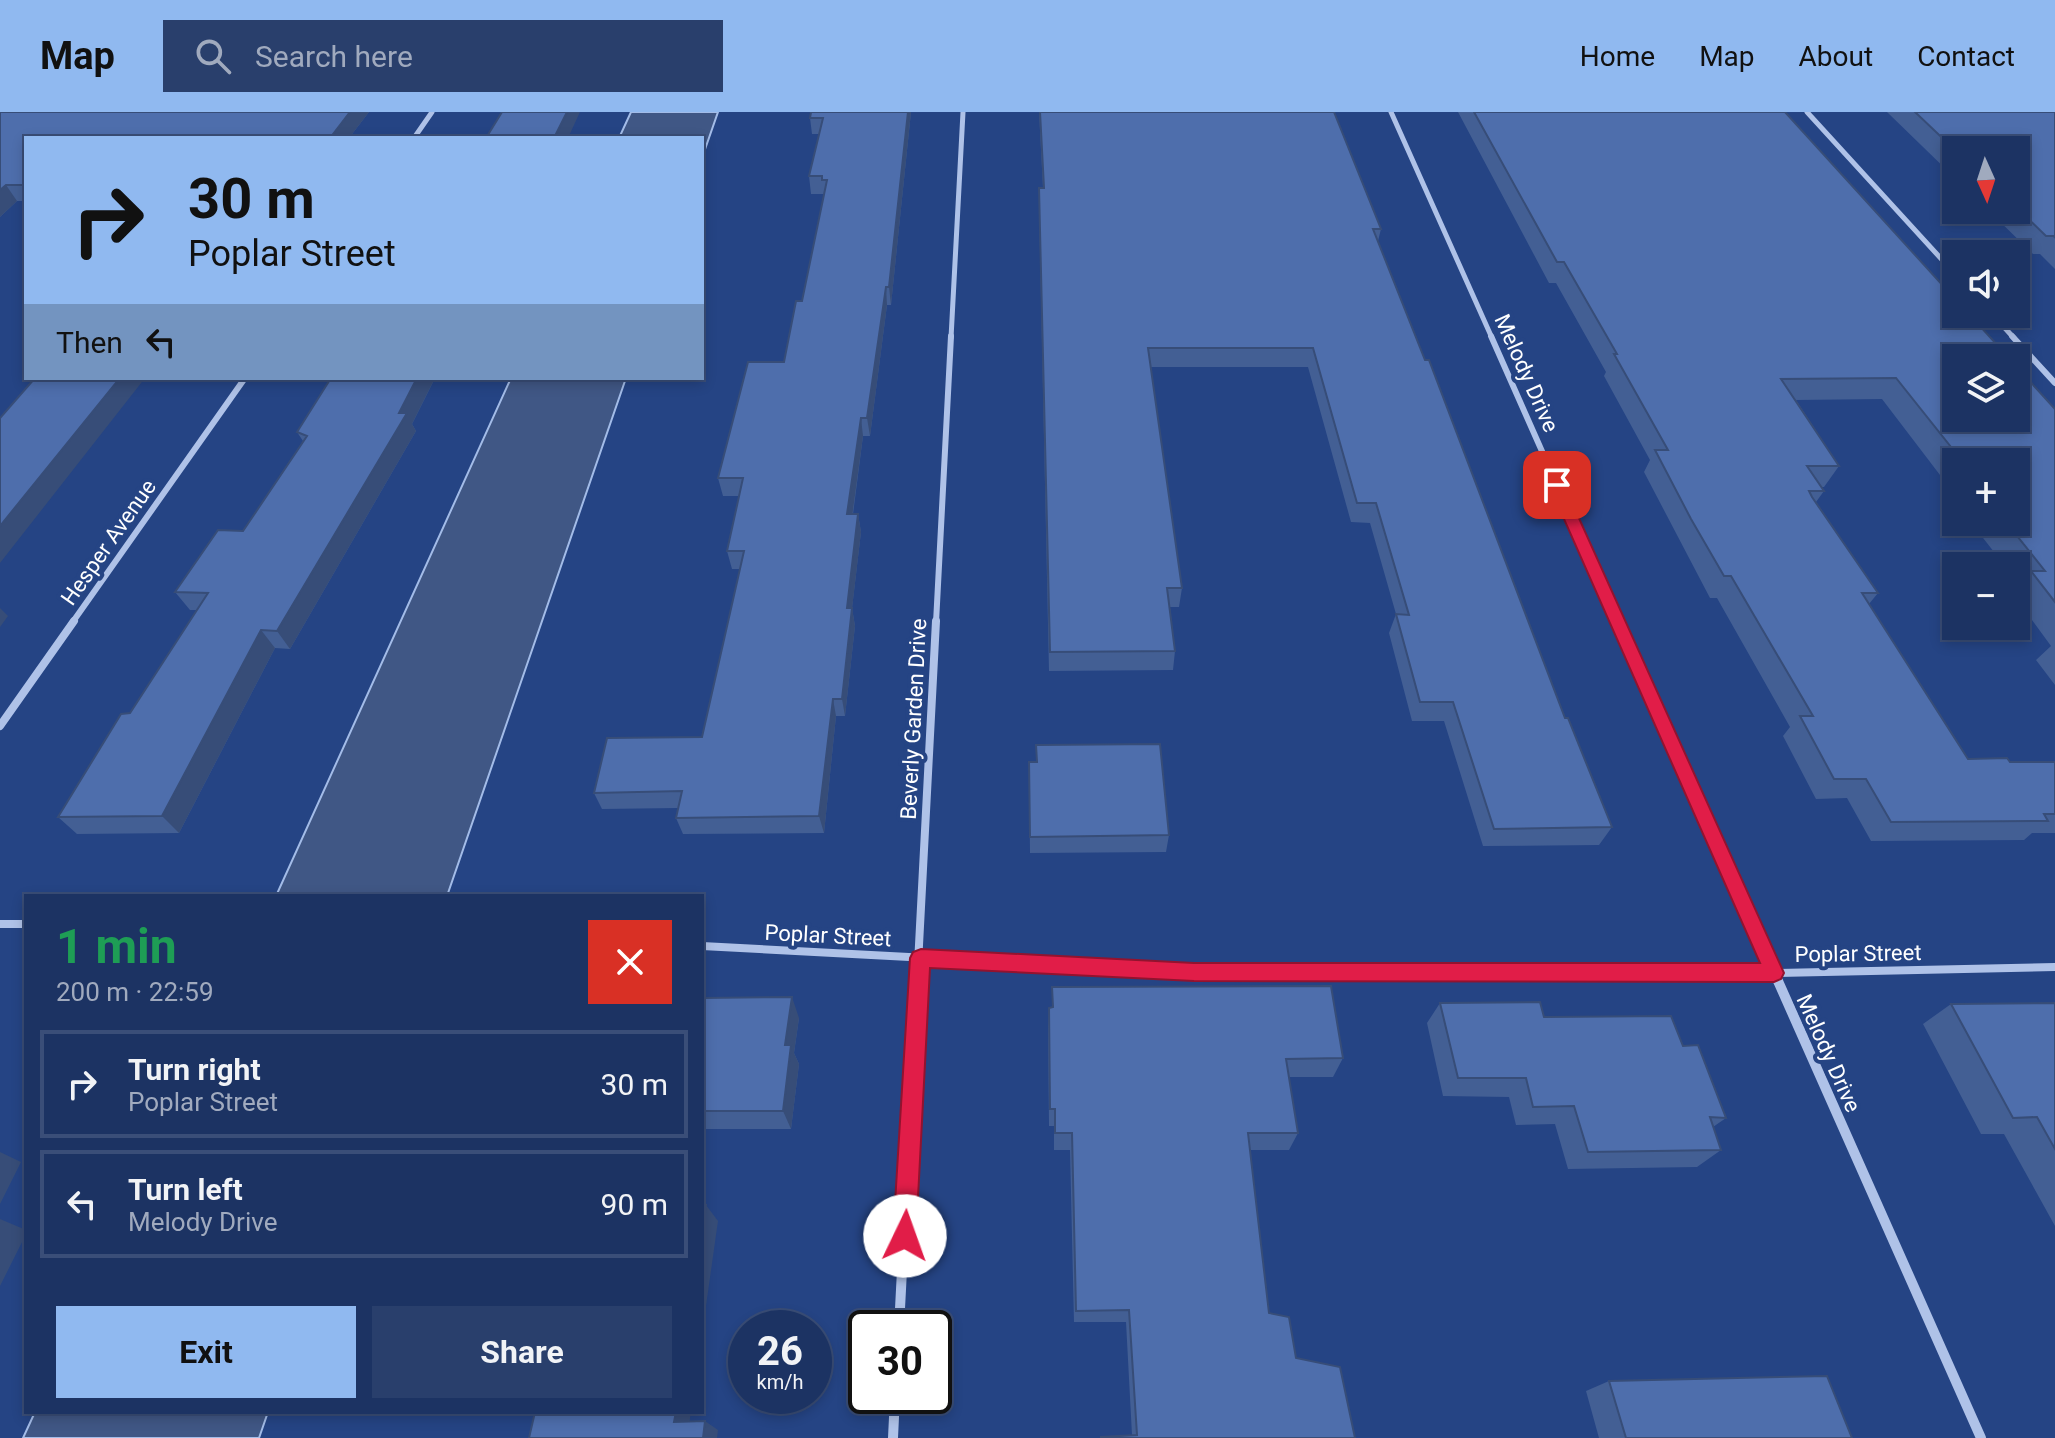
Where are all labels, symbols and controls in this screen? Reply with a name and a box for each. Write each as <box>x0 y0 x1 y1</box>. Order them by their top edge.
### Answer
search box <box>163 20 723 92</box>
text: Map <box>40 34 115 78</box>
icon: search <box>191 34 235 78</box>
text: Search here <box>255 39 413 74</box>
text: Home <box>1580 40 1655 73</box>
text: Map <box>1699 40 1755 73</box>
text: About <box>1799 40 1873 73</box>
text: Contact <box>1917 40 2015 73</box>
north arrow <box>1942 136 2030 224</box>
map controls <box>1942 136 2030 640</box>
text: 30 m <box>188 166 315 232</box>
icon: right <box>56 168 160 272</box>
text: Poplar Street <box>188 233 396 275</box>
button: sound <box>1942 240 2030 328</box>
street label: Melody Drive <box>1489 310 1564 436</box>
icon: left <box>139 320 183 364</box>
text: Then <box>56 325 123 360</box>
button: layers <box>1942 344 2030 432</box>
button: + <box>1942 448 2030 536</box>
pin <box>1523 451 1591 519</box>
icon: arrive <box>1535 463 1579 507</box>
street label: Hesper Avenue <box>56 475 161 610</box>
button: − <box>1942 552 2030 640</box>
street label: Beverly Garden Drive <box>896 618 931 820</box>
text: 1 min <box>56 918 177 975</box>
button: close <box>588 920 672 1004</box>
street label: Poplar Street <box>764 920 892 951</box>
street label: Poplar Street <box>1794 940 1922 967</box>
text: 200 m · 22:59 <box>56 977 214 1007</box>
street label: Melody Drive <box>1791 990 1866 1116</box>
text: Turn right <box>128 1052 261 1087</box>
icon: right <box>60 1062 104 1106</box>
text: 30 m <box>601 1067 668 1102</box>
text: Poplar Street <box>128 1087 278 1117</box>
text: Turn left <box>128 1172 243 1207</box>
icon: left <box>60 1182 104 1226</box>
text: 90 m <box>601 1187 668 1222</box>
position arrow <box>863 1194 947 1278</box>
text: Melody Drive <box>128 1207 277 1237</box>
button: Exit <box>56 1306 356 1398</box>
button: Share <box>372 1306 672 1398</box>
speed limit sign: 30 <box>848 1310 952 1414</box>
text: 26 <box>757 1328 803 1375</box>
text: km/h <box>757 1370 803 1394</box>

